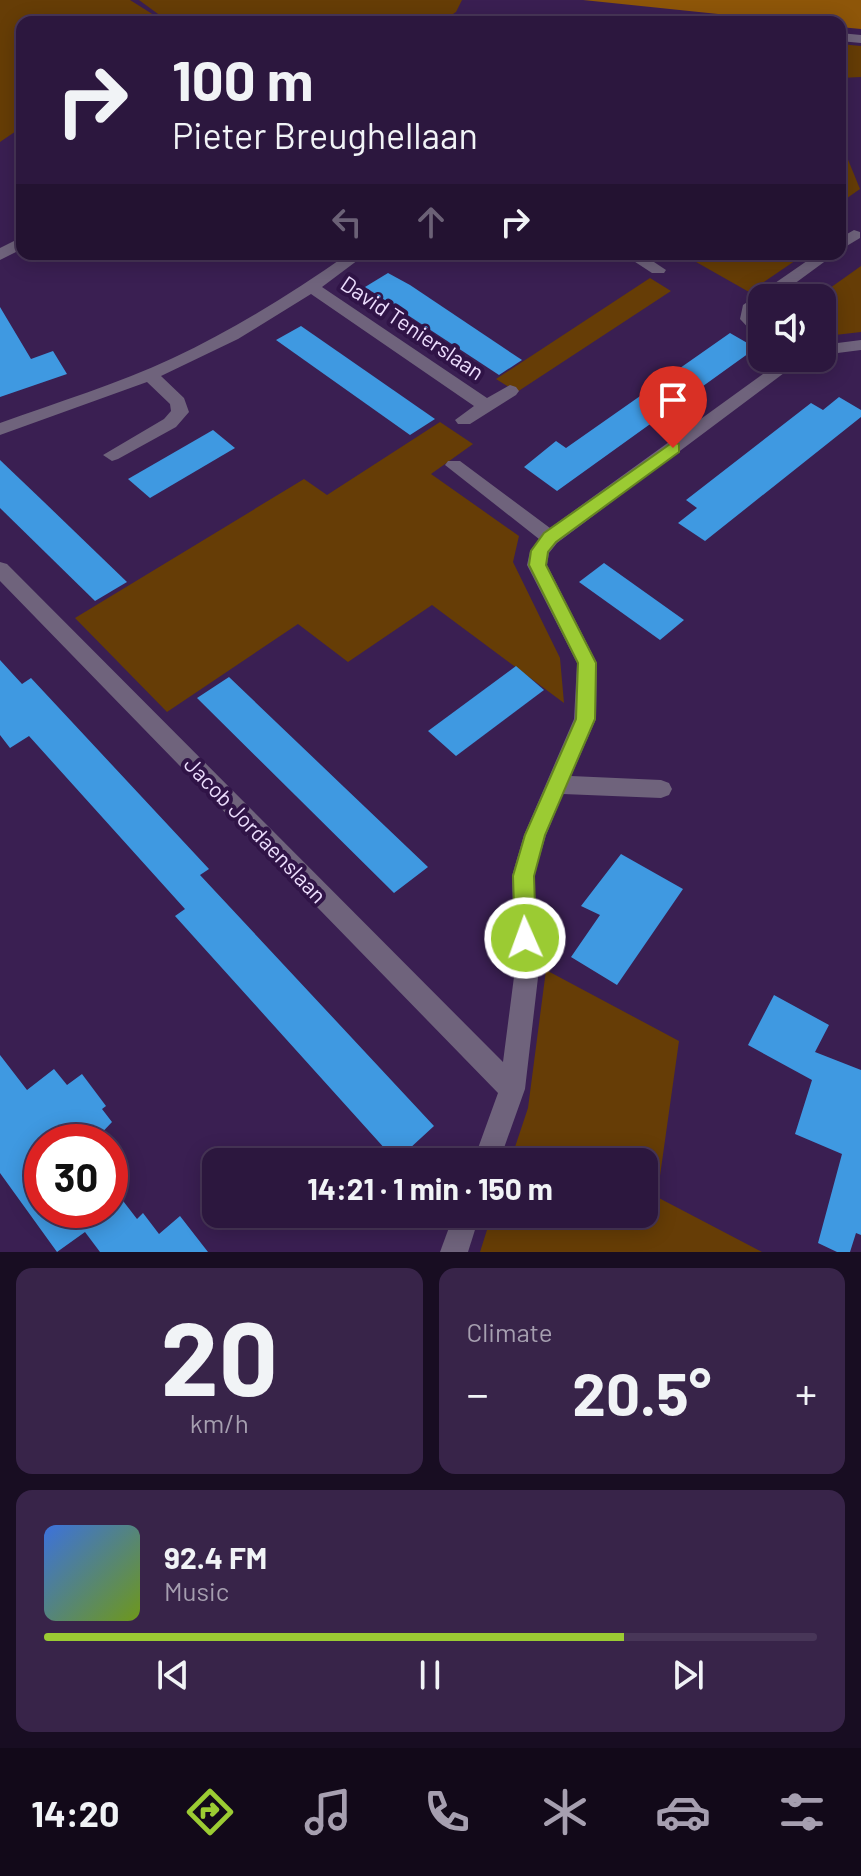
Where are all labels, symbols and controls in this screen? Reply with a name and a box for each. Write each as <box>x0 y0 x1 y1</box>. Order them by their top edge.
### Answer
text: 100 m <box>172 45 314 112</box>
icon: right <box>40 48 144 152</box>
text: Pieter Breughellaan <box>172 113 478 156</box>
icon: left <box>325 200 369 244</box>
icon: ahead <box>409 200 453 244</box>
icon: right <box>493 200 537 244</box>
street label: David Tenierslaan <box>337 270 489 384</box>
map controls <box>748 284 836 372</box>
button: sound <box>748 284 836 372</box>
pin <box>639 366 707 448</box>
icon: arrive <box>651 378 695 422</box>
street label: Jacob Jordaenslaan <box>180 751 332 907</box>
position arrow <box>483 896 567 980</box>
speed limit sign: 30 <box>24 1124 128 1228</box>
text: 14:21 · 1 min · 150 m <box>307 1170 553 1206</box>
text: 20 <box>160 1292 278 1417</box>
text: Climate <box>467 1316 553 1347</box>
text: 20.5° <box>572 1356 711 1428</box>
text: − <box>467 1366 489 1419</box>
text: + <box>795 1366 817 1419</box>
text: km/h <box>190 1407 249 1438</box>
text: 92.4 FM <box>164 1539 267 1575</box>
text: Music <box>164 1575 229 1606</box>
icon: previous <box>151 1653 195 1697</box>
icon: pause <box>408 1653 452 1697</box>
icon: next <box>666 1653 710 1697</box>
icon: directions <box>182 1784 238 1840</box>
icon: music <box>300 1784 356 1840</box>
icon: phone <box>419 1784 475 1840</box>
icon: climate <box>537 1784 593 1840</box>
icon: car <box>655 1784 711 1840</box>
icon: filters <box>774 1784 830 1840</box>
text: 14:20 <box>31 1791 120 1834</box>

